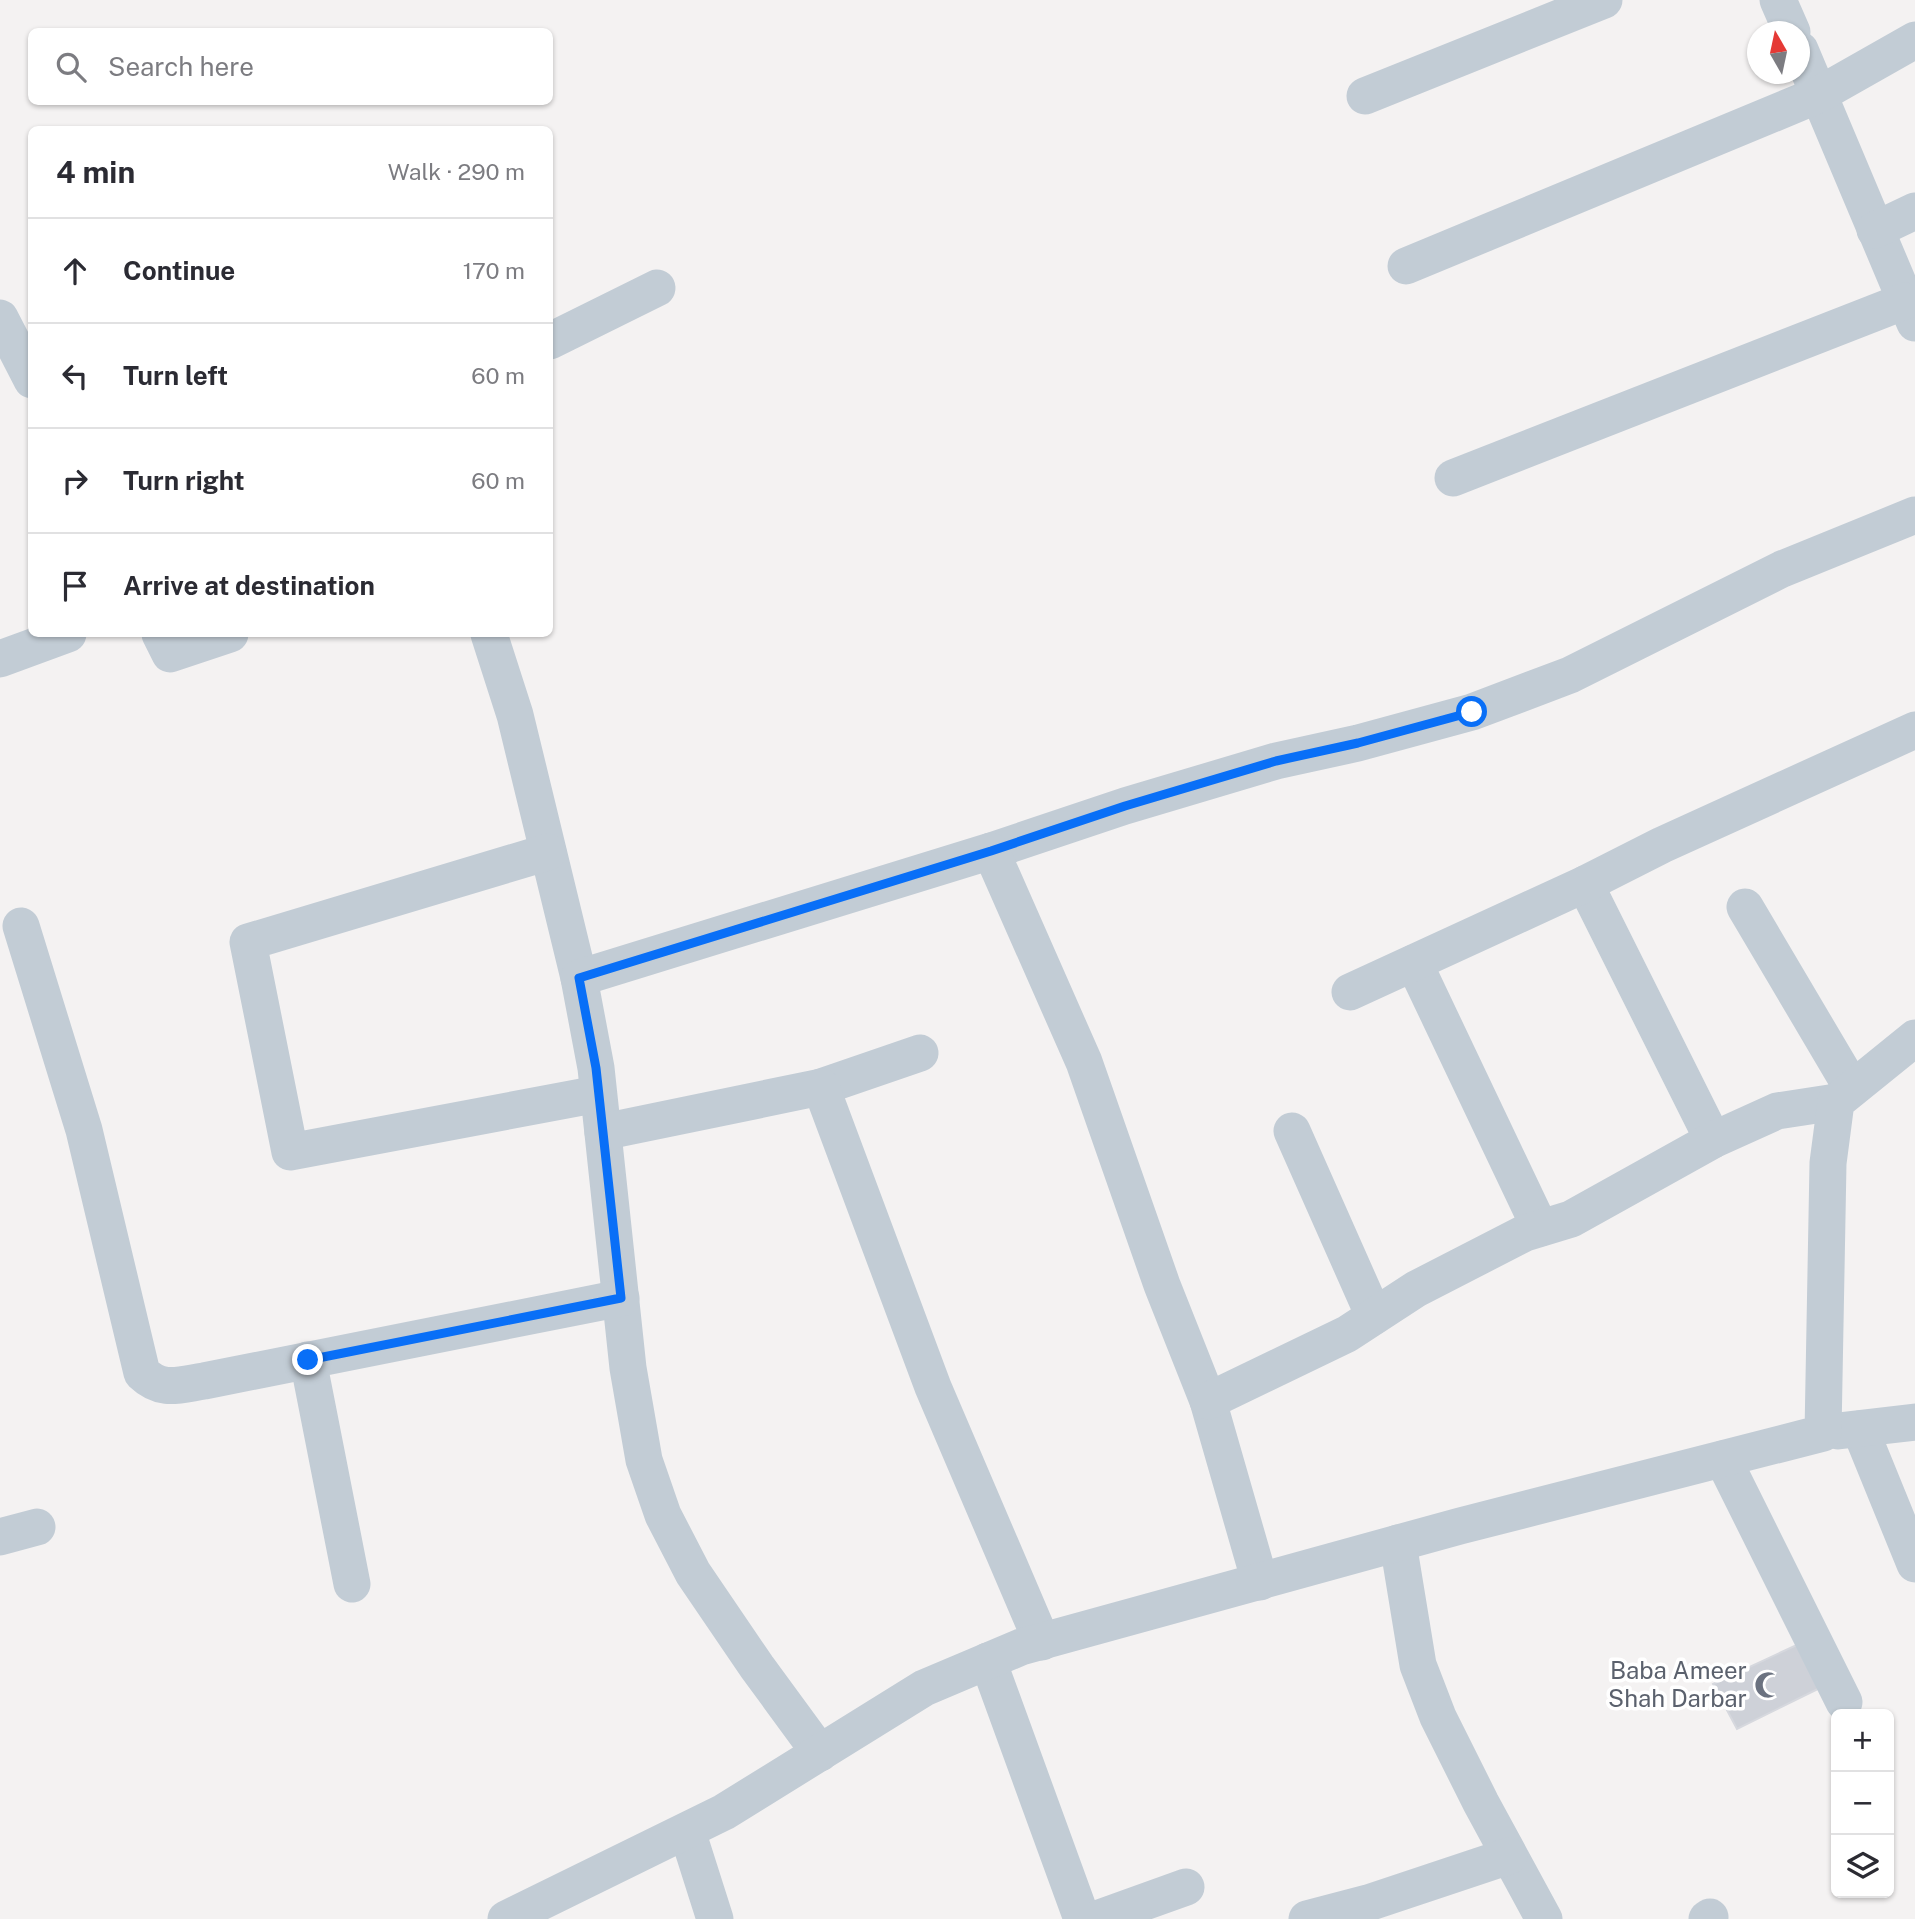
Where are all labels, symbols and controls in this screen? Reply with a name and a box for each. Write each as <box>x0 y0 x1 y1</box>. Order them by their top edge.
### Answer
north arrow <box>1747 21 1810 84</box>
search box <box>28 28 553 105</box>
icon: search <box>52 48 90 86</box>
text: Search here <box>108 51 254 82</box>
text: 4 min <box>56 154 135 190</box>
text: Walk · 290 m <box>388 158 525 185</box>
icon: ahead <box>56 252 94 290</box>
text: Continue <box>123 255 235 286</box>
text: 170 m <box>463 257 525 284</box>
icon: left <box>56 357 94 395</box>
text: Turn left <box>123 360 228 391</box>
text: 60 m <box>471 362 525 389</box>
icon: right <box>56 462 94 500</box>
text: Turn right <box>123 465 245 496</box>
text: 60 m <box>471 467 525 494</box>
icon: arrive <box>56 567 94 605</box>
text: Arrive at destination <box>123 570 375 601</box>
route start <box>1456 696 1487 727</box>
route end <box>292 1344 323 1375</box>
place label: Baba Ameer Shah Darbar <box>1608 1656 1747 1712</box>
mosque icon: Baba Ameer Shah Darbar <box>1753 1670 1783 1700</box>
map controls <box>1831 1709 1894 1898</box>
button: + <box>1831 1709 1894 1772</box>
button: − <box>1831 1772 1894 1835</box>
button: layers <box>1831 1835 1894 1898</box>

